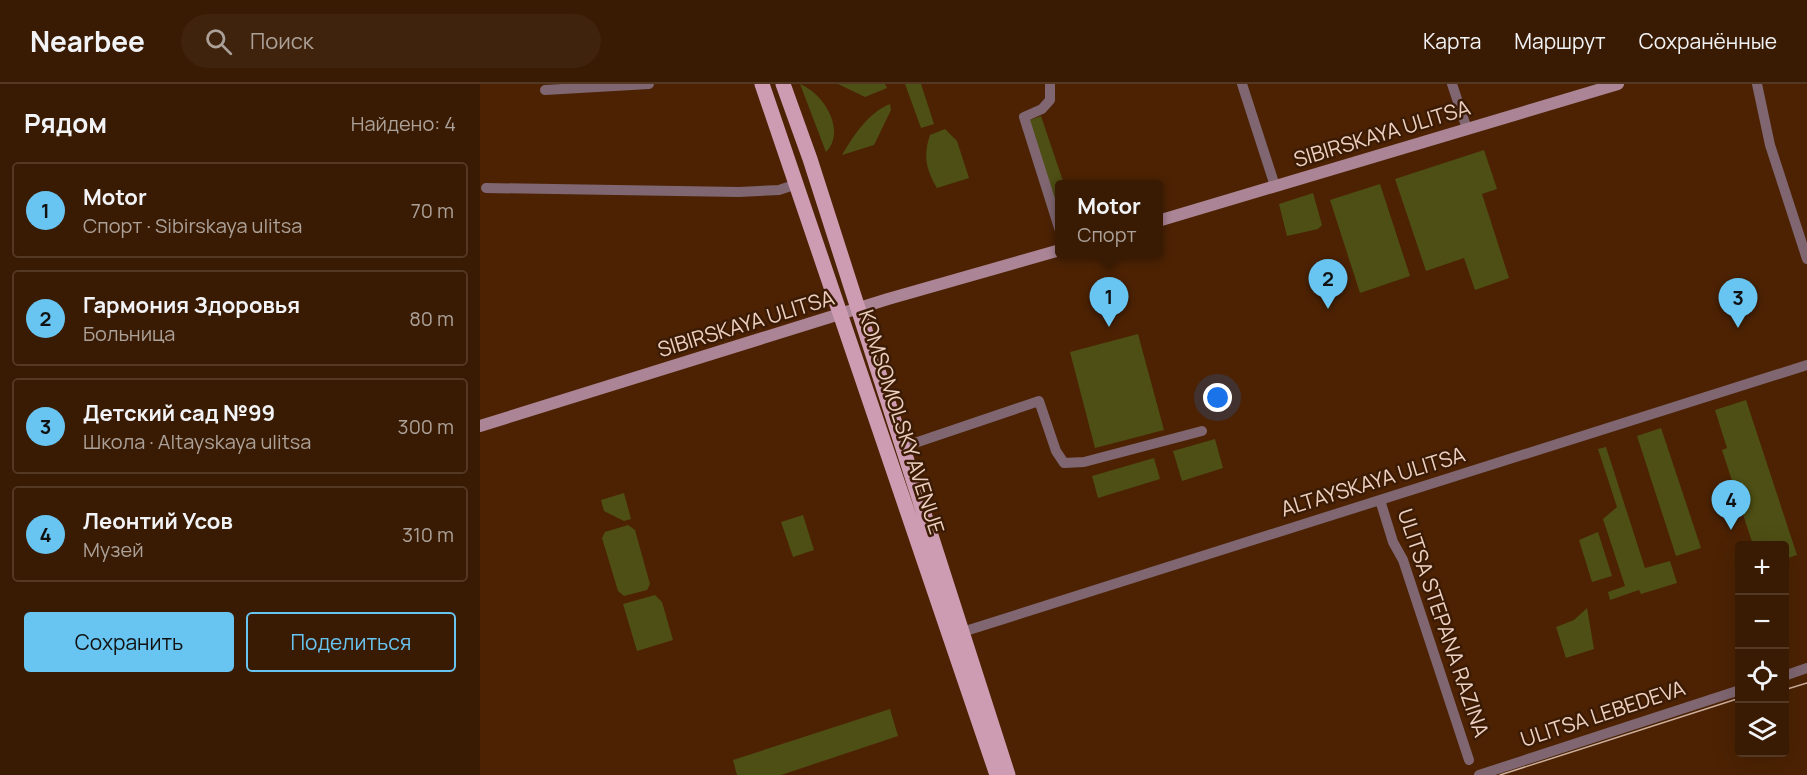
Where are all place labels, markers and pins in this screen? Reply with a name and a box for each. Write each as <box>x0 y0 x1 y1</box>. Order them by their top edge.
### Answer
pin: 2 <box>1308 260 1348 309</box>
pin: 1 <box>1090 278 1128 327</box>
pin: 3 <box>1718 278 1758 328</box>
pin: 4 <box>1712 480 1750 530</box>

